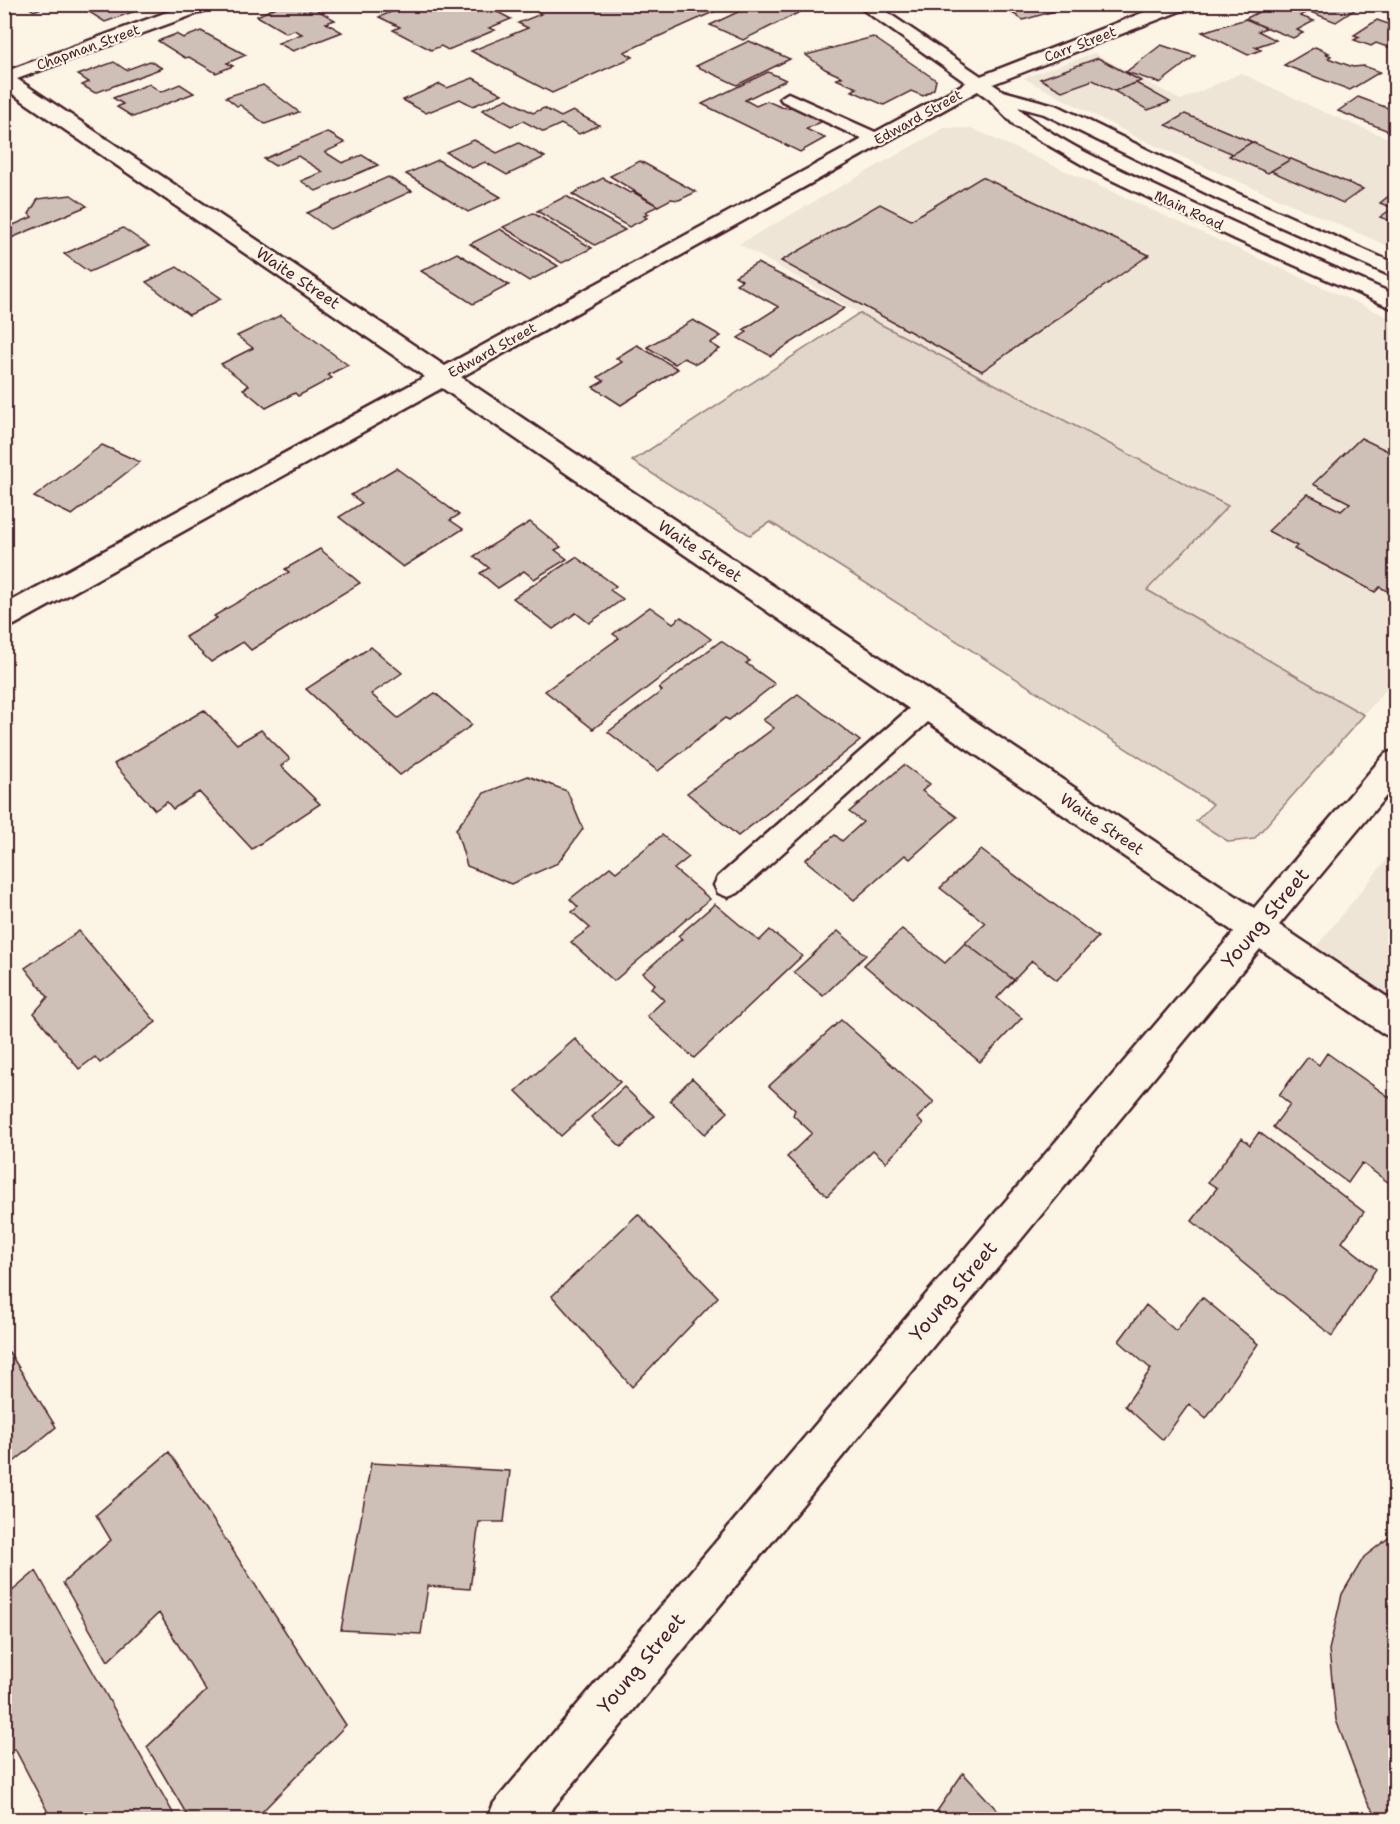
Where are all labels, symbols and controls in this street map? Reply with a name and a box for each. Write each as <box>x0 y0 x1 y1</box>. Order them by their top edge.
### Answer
street label: Chapman Street <box>34 20 142 74</box>
street label: Carr Street <box>1041 22 1119 66</box>
street label: Edward Street <box>871 85 965 149</box>
street label: Main Road <box>1152 186 1227 234</box>
street label: Waite Street <box>252 242 344 314</box>
street label: Edward Street <box>445 318 539 382</box>
street label: Waite Street <box>654 515 746 587</box>
street label: Waite Street <box>1056 788 1148 860</box>
street label: Young Street <box>1215 862 1315 974</box>
street label: Young Street <box>903 1235 1003 1347</box>
street label: Young Street <box>591 1607 691 1719</box>

